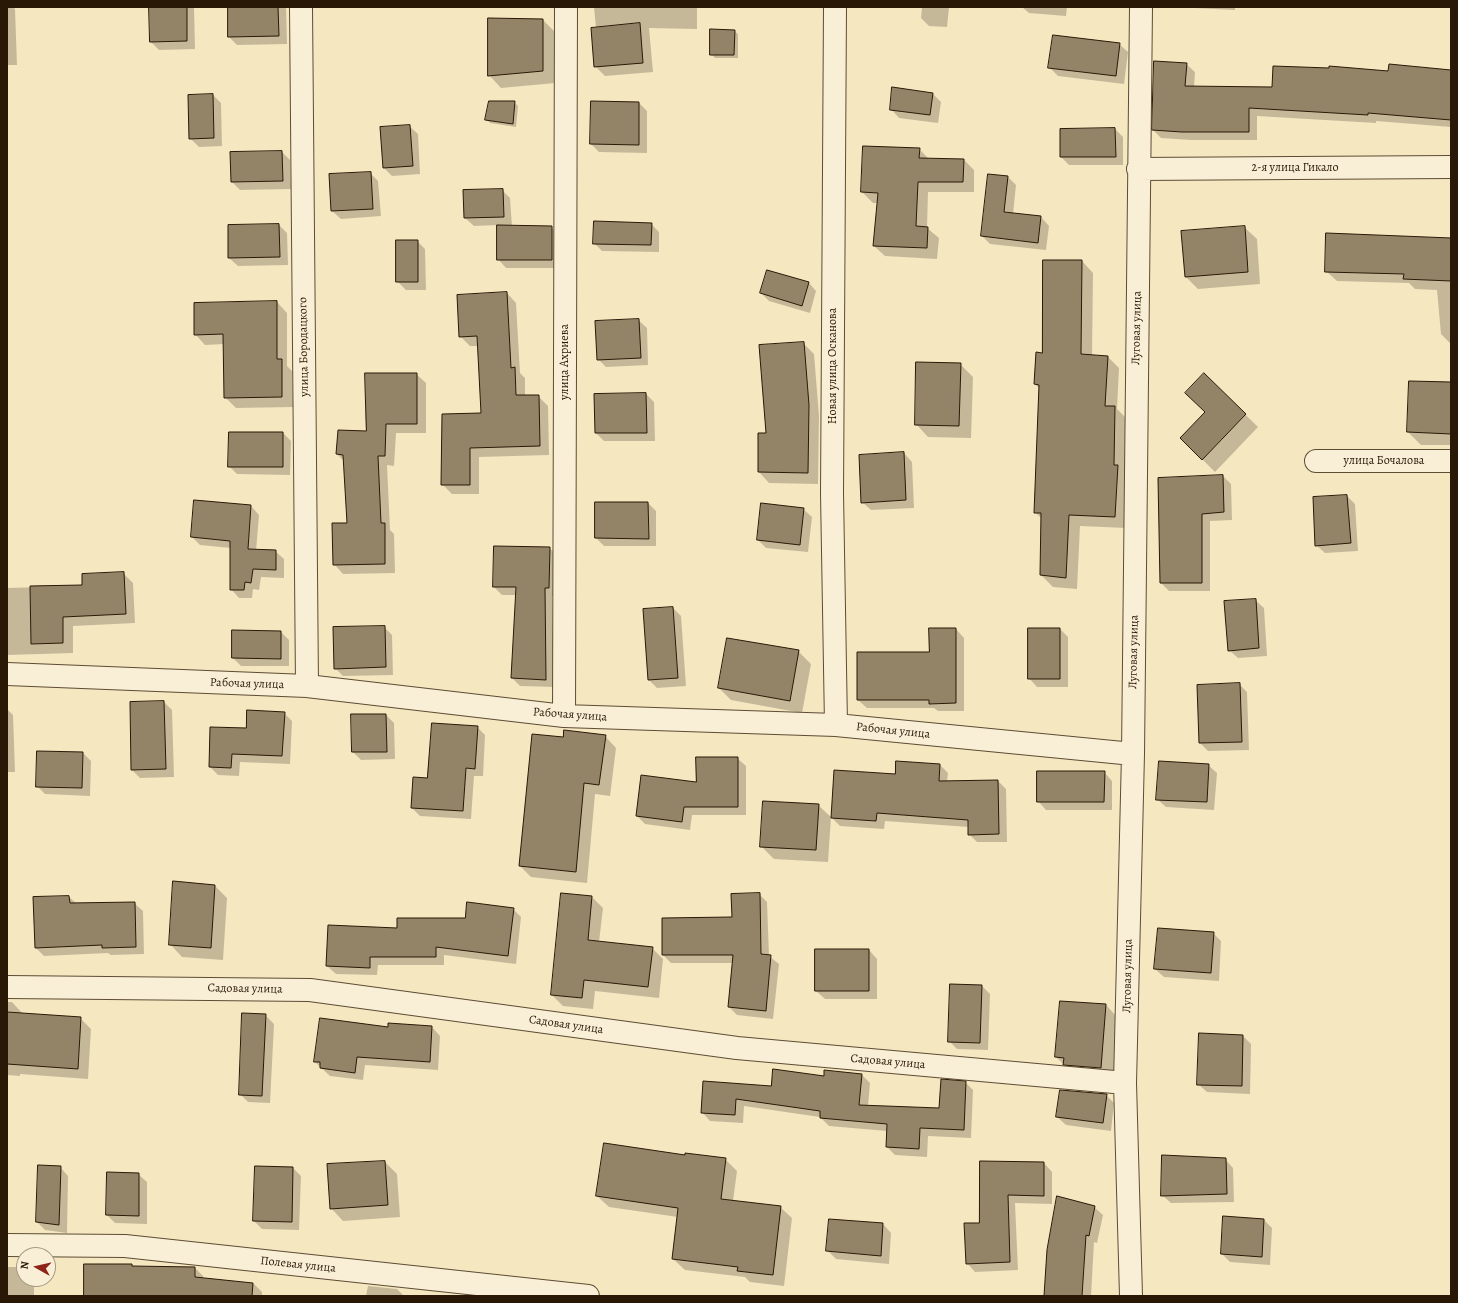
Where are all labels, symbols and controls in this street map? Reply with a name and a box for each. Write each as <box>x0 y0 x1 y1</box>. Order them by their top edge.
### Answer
street label: 2-я улица Гикало <box>1251 161 1339 175</box>
street label: Луговая улица <box>1129 291 1145 365</box>
street label: улица Бородацкого <box>296 297 312 397</box>
street label: Новая улица Осканова <box>826 308 840 424</box>
street label: улица Ахриева <box>558 324 572 400</box>
street label: улица Бочалова <box>1344 454 1424 468</box>
street label: Луговая улица <box>1126 615 1142 689</box>
street label: Рабочая улица <box>210 676 284 692</box>
street label: Рабочая улица <box>532 705 608 725</box>
street label: Рабочая улица <box>855 720 931 742</box>
street label: Луговая улица <box>1120 939 1136 1013</box>
street label: Садовая улица <box>207 981 283 997</box>
street label: Садовая улица <box>528 1013 604 1037</box>
street label: Садовая улица <box>850 1052 926 1072</box>
north arrow <box>16 1247 56 1287</box>
street label: Полевая улица <box>260 1254 336 1276</box>
text: N <box>17 1260 33 1270</box>

